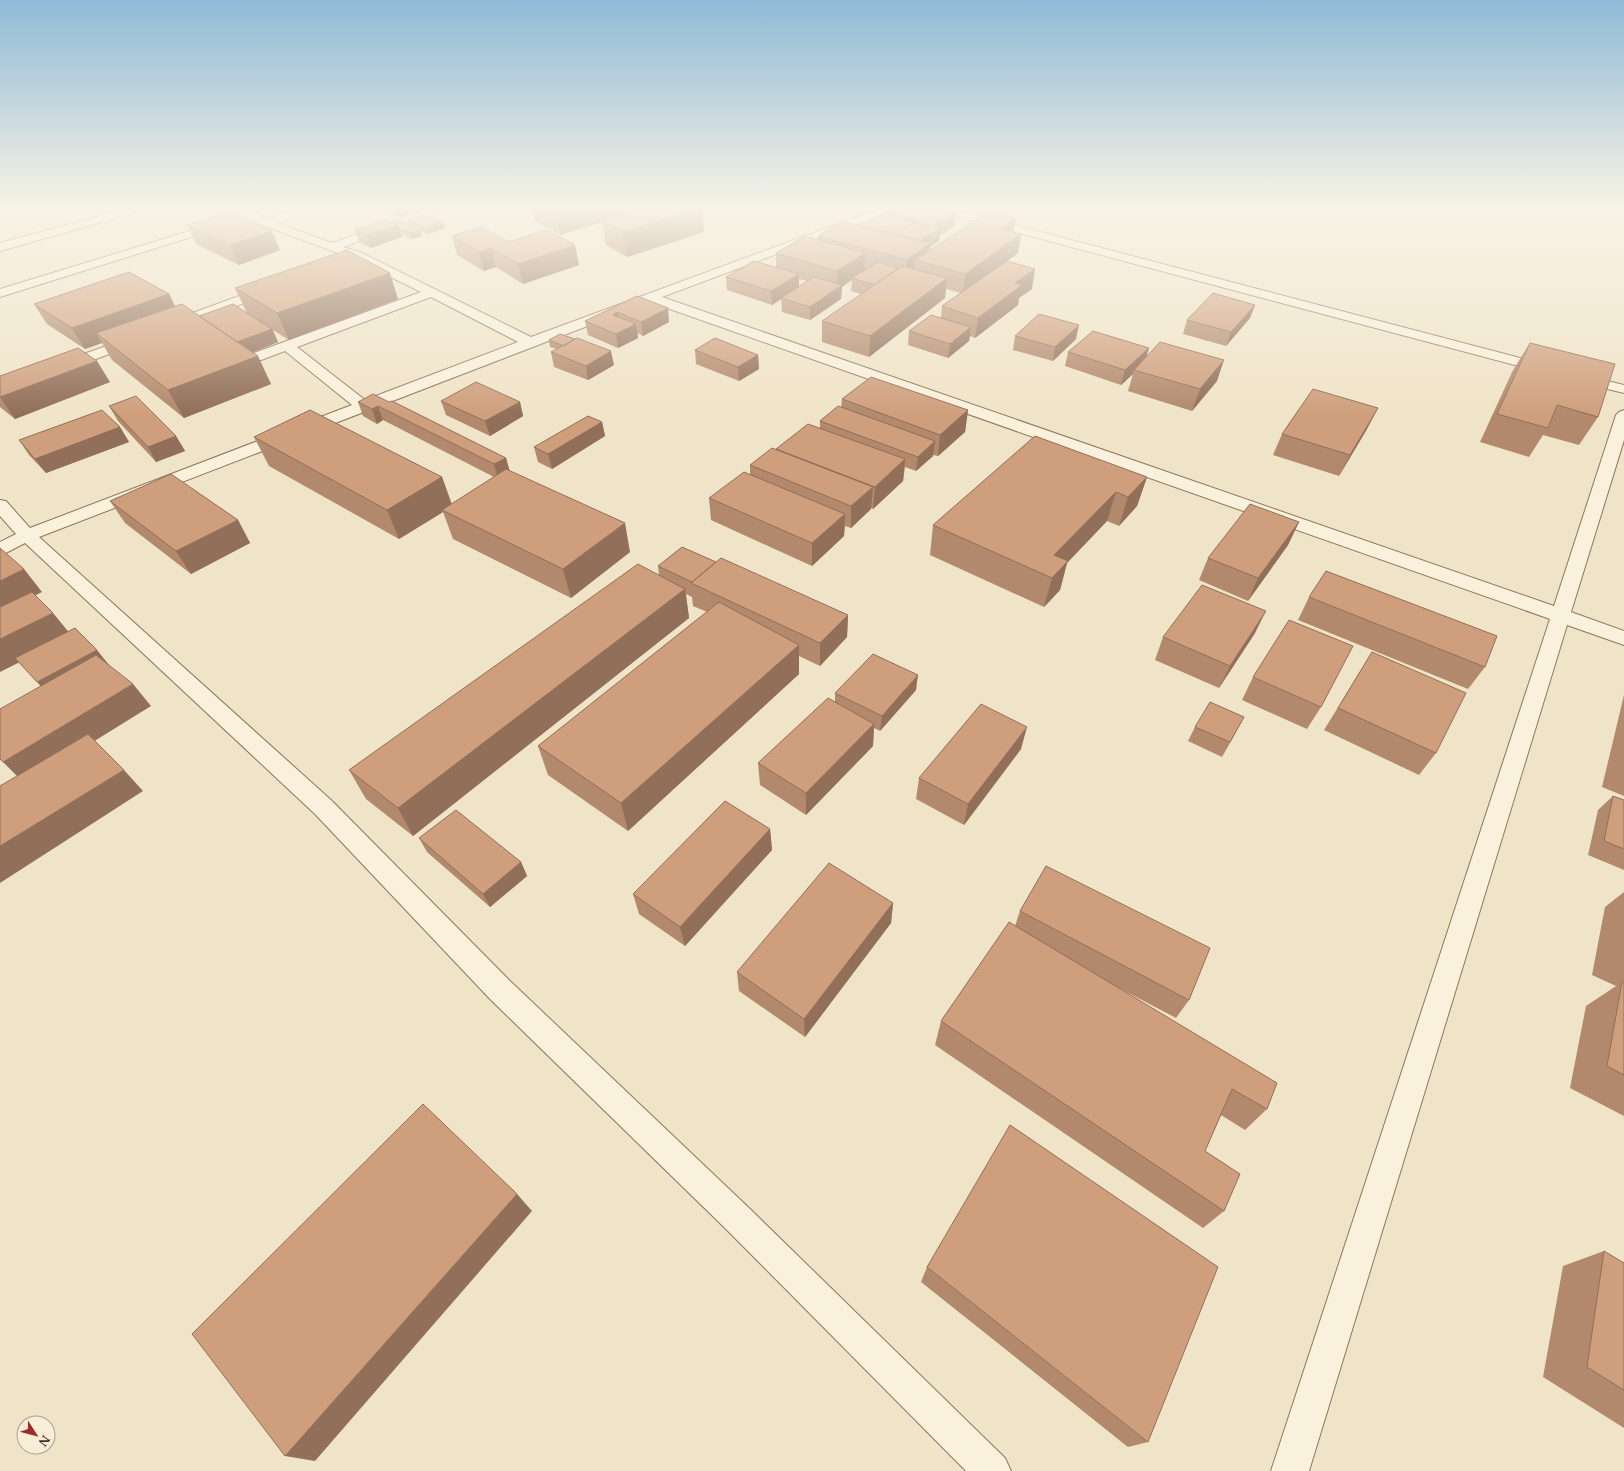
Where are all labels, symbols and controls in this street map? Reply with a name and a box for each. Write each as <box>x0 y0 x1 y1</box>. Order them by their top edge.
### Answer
north arrow <box>16 1415 56 1455</box>
text: N <box>35 1433 53 1450</box>

